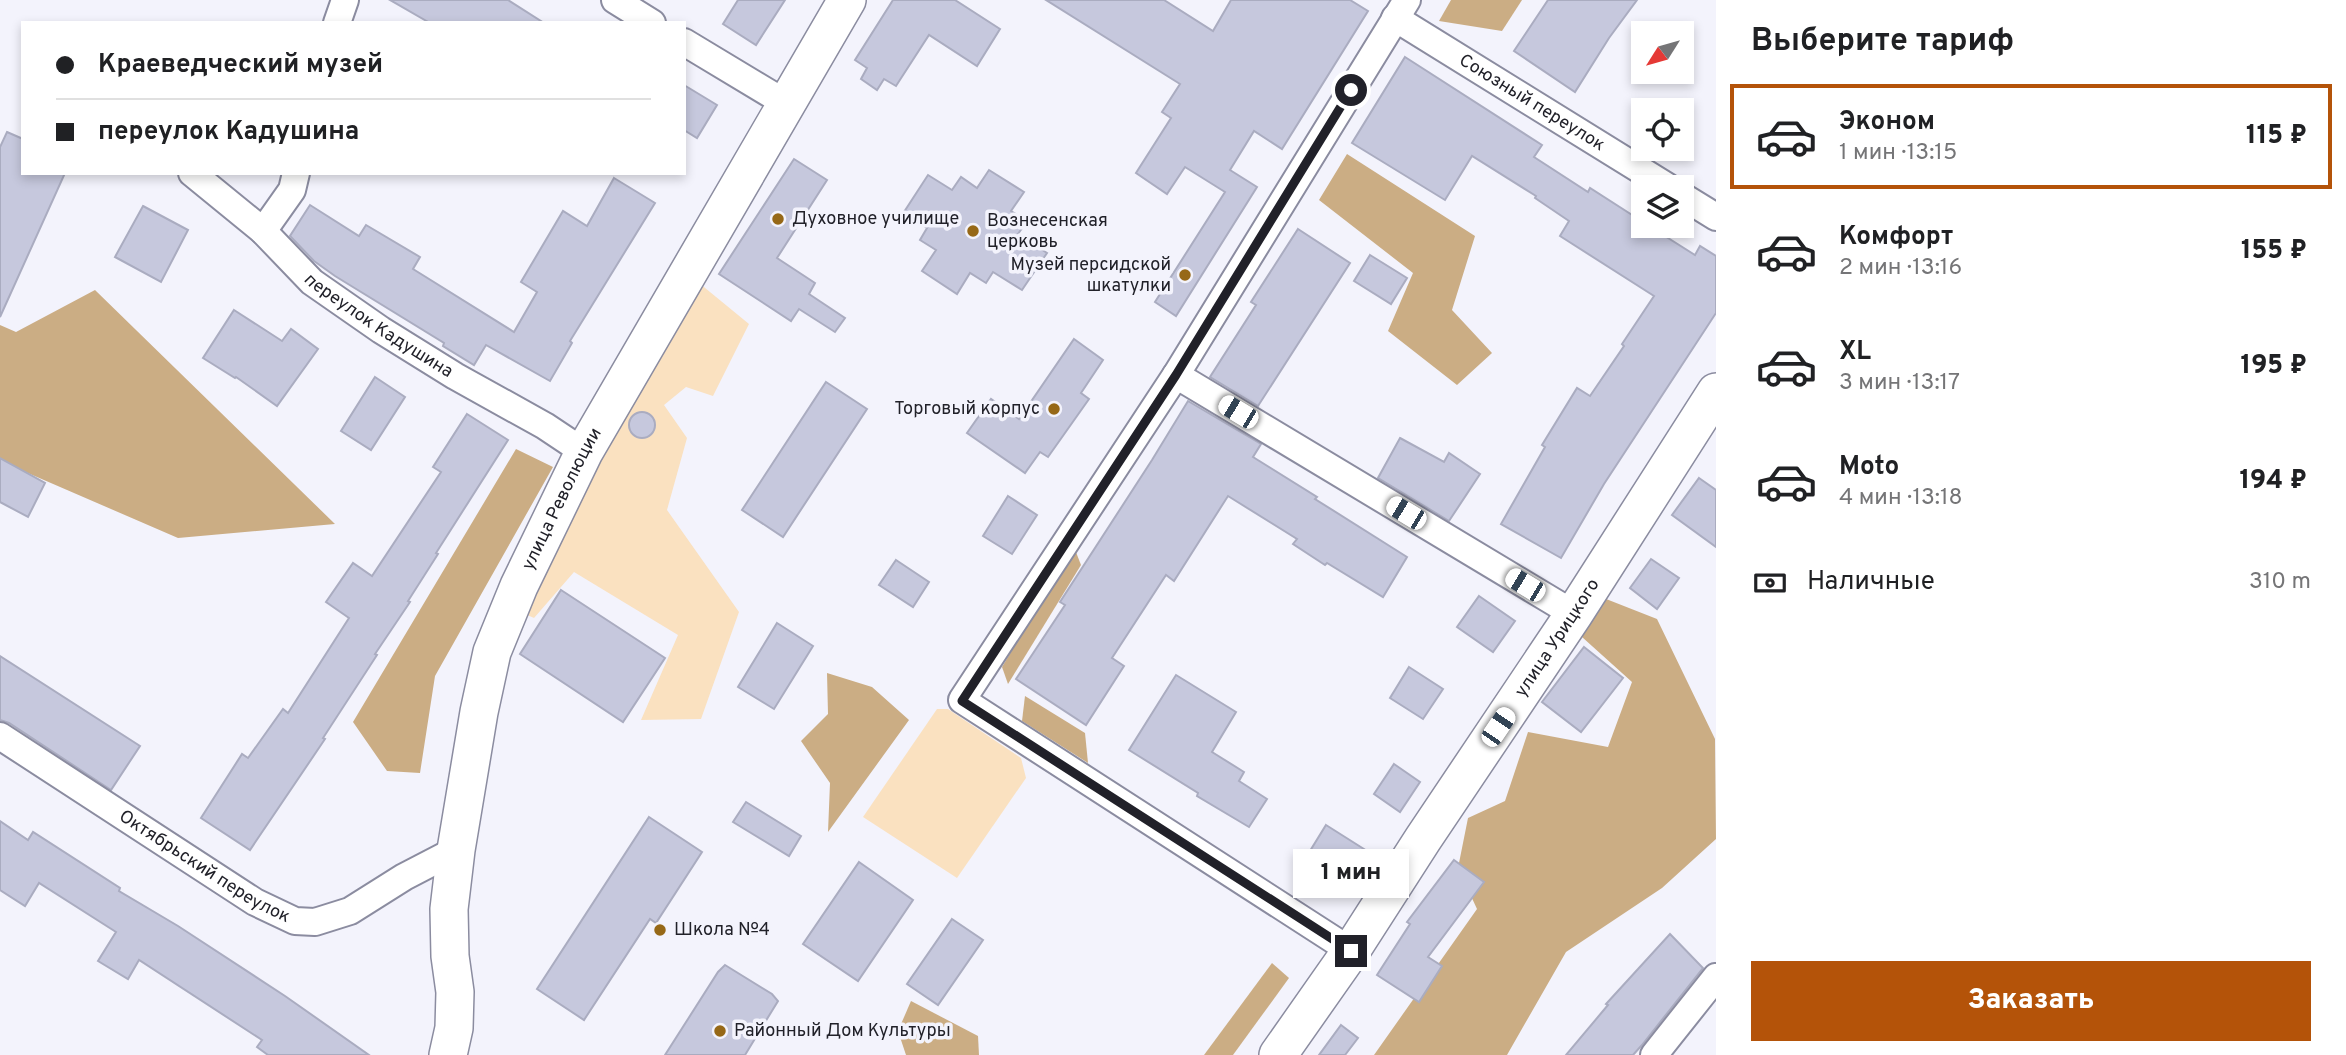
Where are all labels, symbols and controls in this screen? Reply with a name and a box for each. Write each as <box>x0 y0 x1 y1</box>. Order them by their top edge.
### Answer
north arrow <box>1631 21 1694 84</box>
map controls <box>1631 21 1694 238</box>
text: Выберите тариф <box>1751 22 2014 62</box>
text: Краеведческий музей <box>98 49 383 82</box>
street label: Союзный переулок <box>1455 49 1609 157</box>
route start <box>1335 74 1367 106</box>
button: locate <box>1631 98 1694 161</box>
icon: car <box>1755 105 1818 168</box>
text: Эконом <box>1839 106 1935 139</box>
text: переулок Кадушина <box>98 116 359 149</box>
text: 115 ₽ <box>2246 120 2307 153</box>
text: 1 мин · 13:15 <box>1839 139 1957 168</box>
button: layers <box>1631 175 1694 238</box>
place label: Духовное училище <box>792 208 959 231</box>
place label: Вознесенская церковь <box>987 210 1108 254</box>
marker: Духовное училище <box>770 211 786 227</box>
icon: car <box>1755 220 1818 283</box>
text: Комфорт <box>1839 221 1953 254</box>
marker: Вознесенская церковь <box>965 223 981 239</box>
text: 155 ₽ <box>2241 235 2307 268</box>
place label: Музей персидской шкатулки <box>1010 254 1171 298</box>
text: 2 мин · 13:16 <box>1839 254 1962 283</box>
marker: Музей персидской шкатулки <box>1177 267 1193 283</box>
street label: переулок Кадушина <box>299 269 457 383</box>
icon: car <box>1755 335 1818 398</box>
text: XL <box>1839 336 1871 369</box>
text: 195 ₽ <box>2241 350 2307 383</box>
text: 3 мин · 13:17 <box>1839 369 1960 398</box>
car <box>1215 392 1262 432</box>
place label: Торговый корпус <box>894 398 1040 421</box>
marker: Торговый корпус <box>1046 401 1062 417</box>
street label: улица Революции <box>517 424 607 574</box>
icon: car <box>1755 450 1818 513</box>
text: Moto <box>1839 451 1899 484</box>
text: 194 ₽ <box>2239 465 2307 498</box>
text: 4 мин · 13:18 <box>1839 484 1963 513</box>
car <box>1383 493 1430 533</box>
icon: cash <box>1751 564 1789 602</box>
car <box>1502 565 1549 605</box>
text: Наличные <box>1807 566 1935 599</box>
text: 310 m <box>2249 568 2311 597</box>
street label: улица Урицкого <box>1510 574 1605 702</box>
car <box>1478 704 1519 750</box>
street label: Октябрьский переулок <box>114 805 294 929</box>
callout: 1 мин <box>1293 850 1409 898</box>
text: 1 мин <box>1321 859 1381 888</box>
place label: Школа №4 <box>674 919 770 942</box>
marker: Школа №4 <box>652 922 668 938</box>
route end <box>1335 935 1367 967</box>
button: Заказать <box>1751 961 2311 1041</box>
place label: Районный Дом Культуры <box>734 1020 951 1043</box>
marker: Районный Дом Культуры <box>712 1023 728 1039</box>

